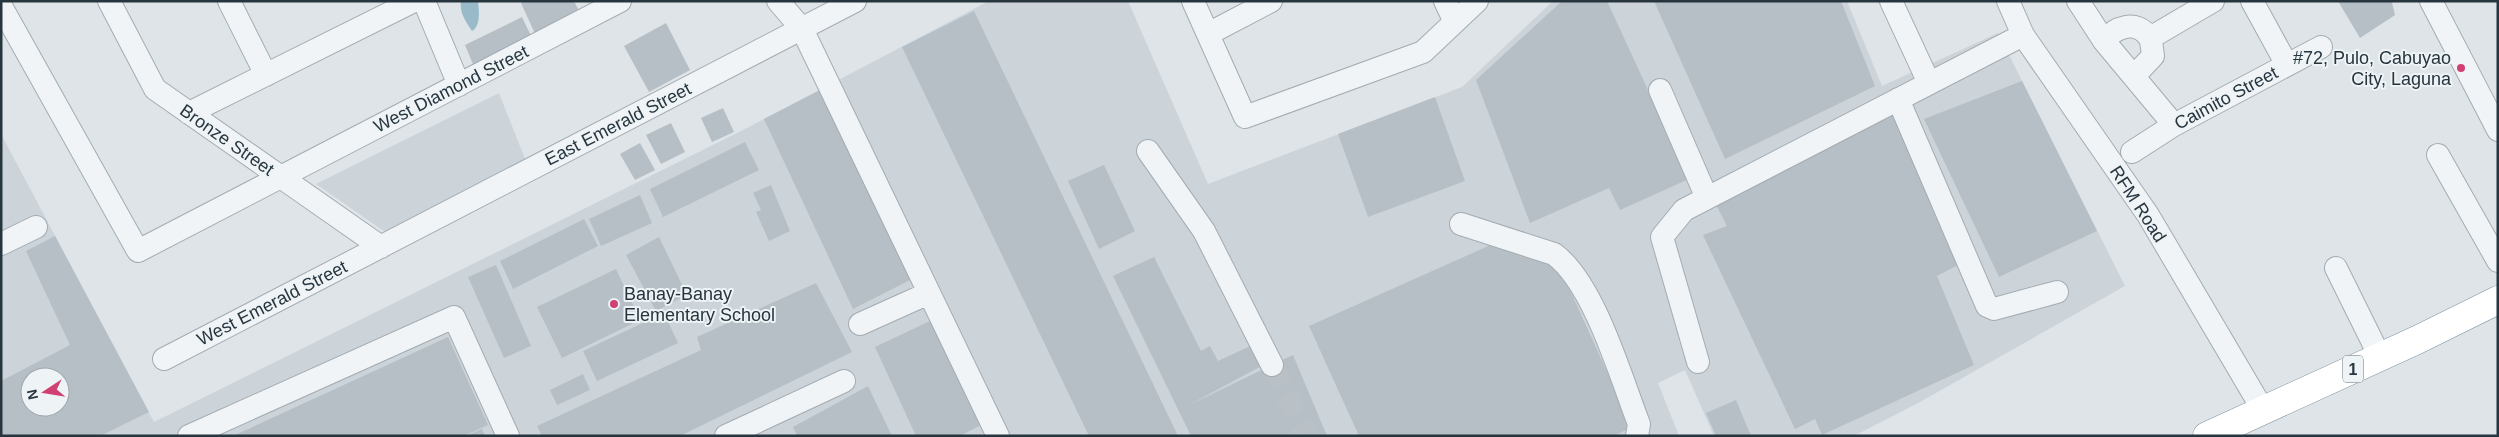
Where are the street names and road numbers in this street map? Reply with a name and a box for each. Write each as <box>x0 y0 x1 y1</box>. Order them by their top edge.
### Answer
street label: West Diamond Street <box>370 41 532 137</box>
street label: Caimito Street <box>2171 62 2281 134</box>
street label: East Emerald Street <box>542 79 694 169</box>
street label: Bronze Street <box>176 100 278 180</box>
street label: RFM Road <box>2106 162 2170 246</box>
street label: West Emerald Street <box>194 256 350 350</box>
road number: 1 <box>2343 356 2363 382</box>

